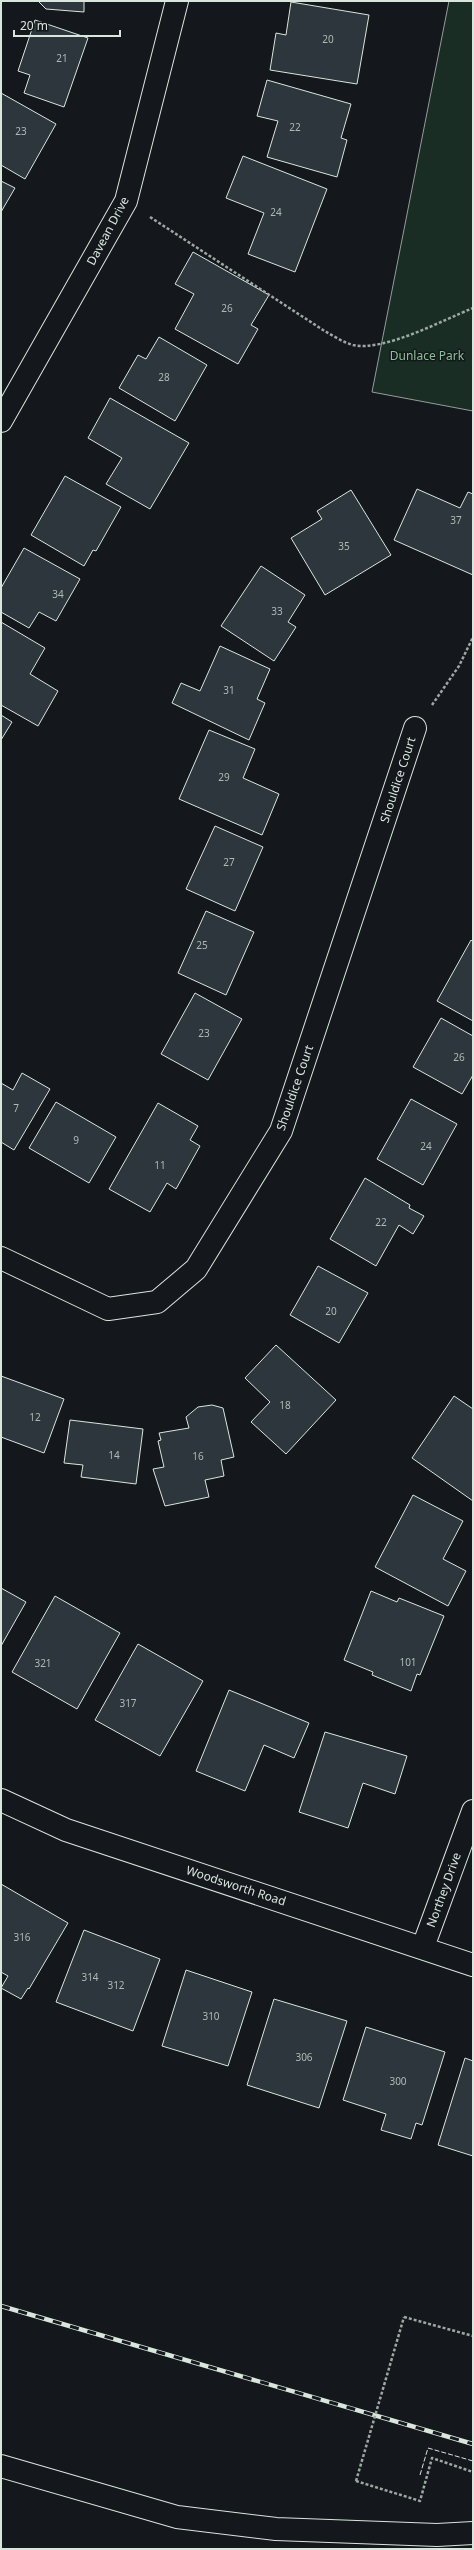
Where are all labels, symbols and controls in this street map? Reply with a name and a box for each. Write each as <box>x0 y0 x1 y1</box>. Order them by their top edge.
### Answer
scale bar <box>14 12 120 38</box>
text: 20 m <box>20 17 48 34</box>
house number: 20 <box>322 32 334 46</box>
house number: 21 <box>56 51 68 65</box>
house number: 22 <box>289 120 301 134</box>
house number: 23 <box>15 124 27 138</box>
street label: Davean Drive <box>82 193 133 268</box>
house number: 24 <box>270 205 282 219</box>
house number: 26 <box>221 301 233 315</box>
park label: Dunlace Park <box>390 347 465 364</box>
house number: 28 <box>158 370 170 384</box>
house number: 37 <box>450 513 462 527</box>
house number: 35 <box>338 539 350 553</box>
house number: 34 <box>52 587 64 601</box>
house number: 33 <box>271 604 283 618</box>
house number: 31 <box>223 683 235 697</box>
street label: Shouldice Court <box>376 734 420 825</box>
house number: 29 <box>218 770 230 784</box>
house number: 27 <box>223 855 235 869</box>
house number: 25 <box>196 938 208 952</box>
house number: 23 <box>198 1026 210 1040</box>
street label: Shouldice Court <box>272 1042 317 1133</box>
house number: 26 <box>453 1050 465 1064</box>
house number: 7 <box>13 1101 19 1115</box>
house number: 9 <box>73 1133 79 1147</box>
house number: 24 <box>420 1139 432 1153</box>
house number: 11 <box>154 1158 166 1172</box>
house number: 22 <box>375 1215 387 1229</box>
house number: 20 <box>325 1304 337 1318</box>
house number: 18 <box>279 1398 291 1412</box>
house number: 12 <box>29 1410 41 1424</box>
house number: 14 <box>108 1448 120 1462</box>
house number: 16 <box>192 1449 204 1463</box>
house number: 101 <box>399 1655 417 1669</box>
house number: 321 <box>34 1656 52 1670</box>
house number: 317 <box>119 1696 137 1710</box>
street label: Northey Drive <box>422 1850 465 1930</box>
street label: Woodsworth Road <box>184 1861 288 1910</box>
house number: 316 <box>13 1930 31 1944</box>
house number: 314 <box>81 1970 99 1984</box>
house number: 312 <box>107 1978 125 1992</box>
house number: 310 <box>202 2009 220 2023</box>
house number: 306 <box>295 2050 313 2064</box>
house number: 300 <box>389 2074 407 2088</box>

